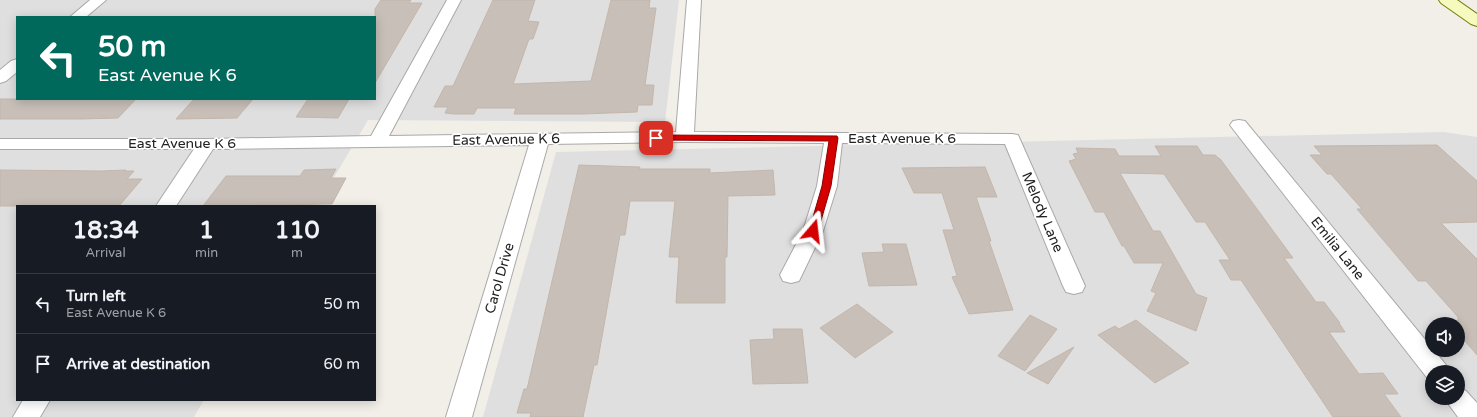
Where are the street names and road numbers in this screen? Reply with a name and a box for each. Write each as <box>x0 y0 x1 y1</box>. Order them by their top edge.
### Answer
street label: East Avenue K 6 <box>452 130 560 149</box>
street label: East Avenue K 6 <box>848 130 956 147</box>
street label: East Avenue K 6 <box>128 135 236 152</box>
street label: Melody Lane <box>1018 169 1067 255</box>
street label: Emilia Lane <box>1307 213 1368 283</box>
street label: Carol Drive <box>481 241 518 316</box>

